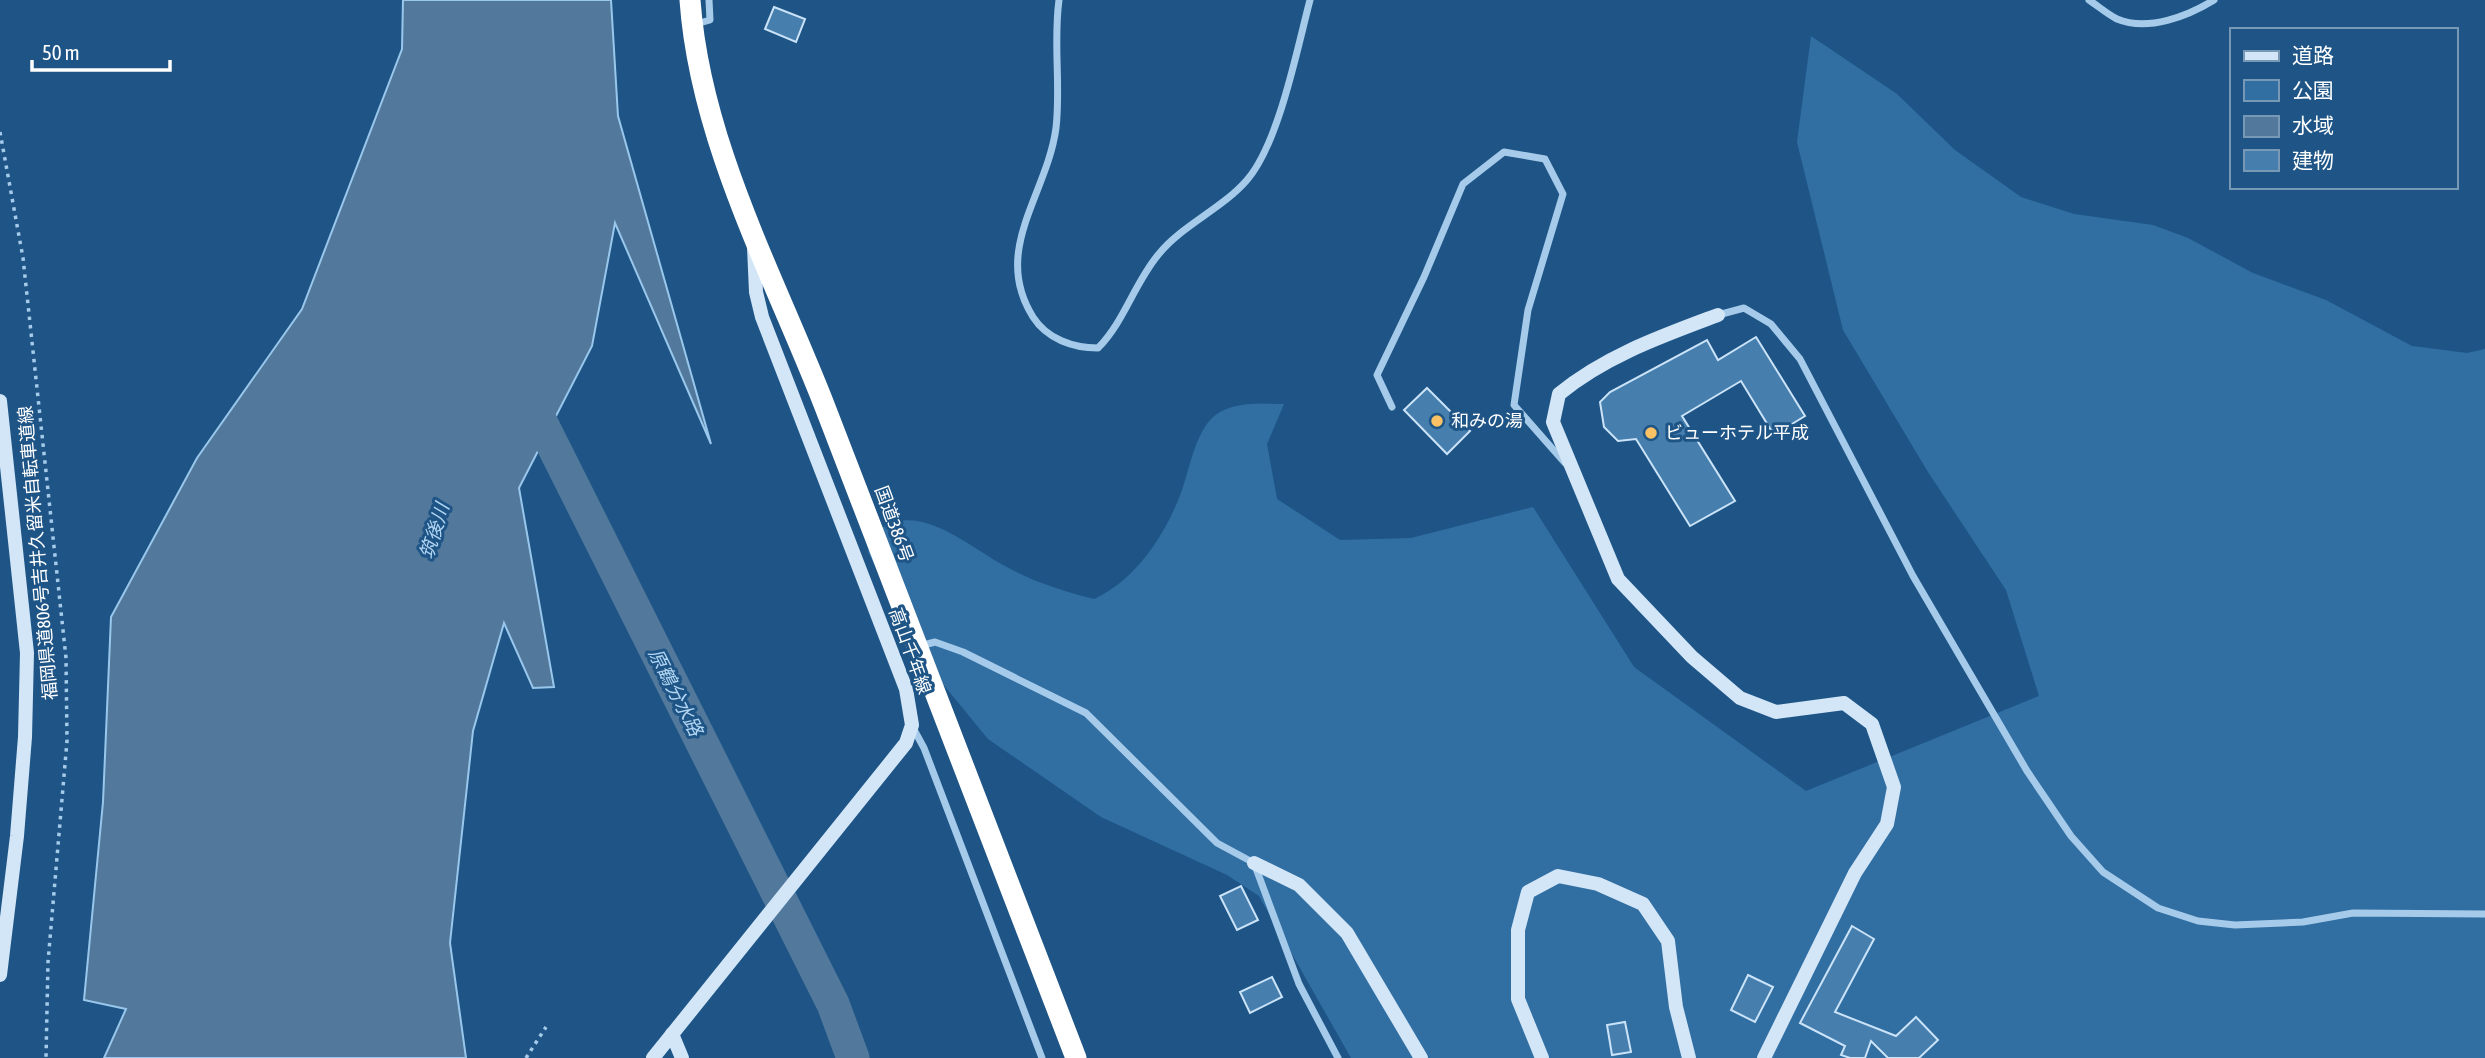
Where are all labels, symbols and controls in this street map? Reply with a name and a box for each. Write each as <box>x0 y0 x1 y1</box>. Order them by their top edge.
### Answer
scale bar <box>32 28 170 72</box>
legend <box>2230 28 2457 189</box>
text: 50 m <box>42 40 80 64</box>
text: 道路 <box>2292 43 2334 67</box>
text: 公園 <box>2292 78 2334 102</box>
text: 水域 <box>2292 113 2334 137</box>
text: 建物 <box>2292 148 2334 172</box>
street label: 福岡県道806号吉井久留米自転車道線 <box>14 405 61 701</box>
place label: 和みの湯 <box>1451 410 1523 431</box>
marker: 和みの湯 <box>1429 413 1445 429</box>
place label: ビューホテル平成 <box>1665 422 1809 443</box>
marker: ビューホテル平成 <box>1643 425 1659 441</box>
street label: 国道386号 <box>871 483 918 565</box>
water label: 筑後川 <box>415 499 453 561</box>
street label: 高山千年線 <box>885 605 936 697</box>
water label: 原鶴分水路 <box>645 645 708 741</box>

